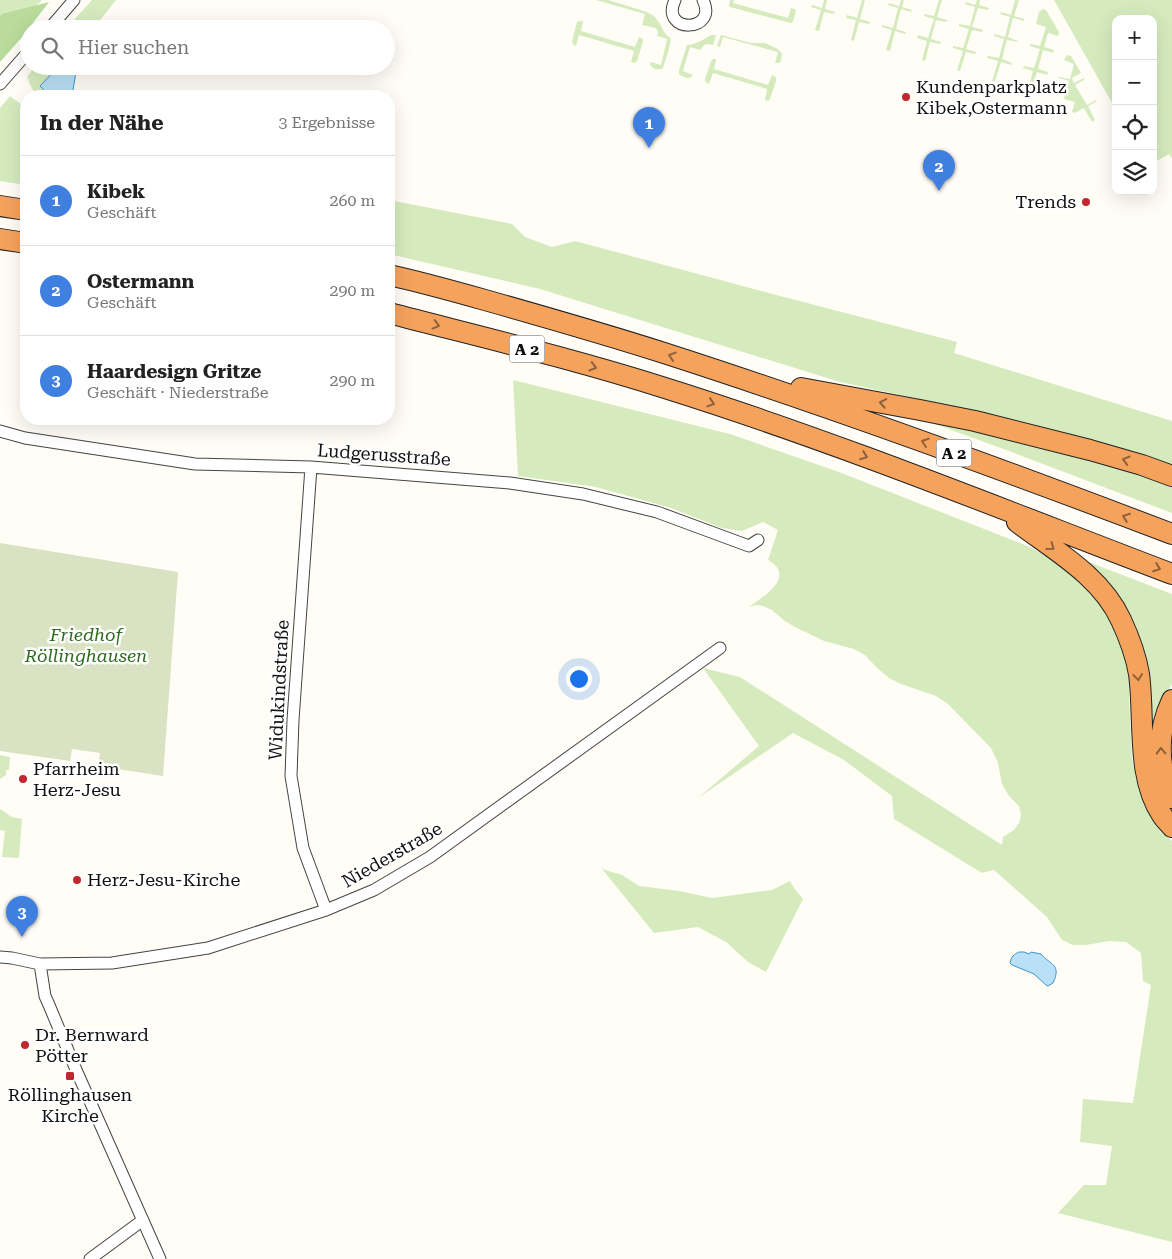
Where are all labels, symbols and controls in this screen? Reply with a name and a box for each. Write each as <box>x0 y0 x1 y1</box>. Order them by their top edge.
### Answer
map controls <box>1112 15 1157 195</box>
button: + <box>1112 15 1157 60</box>
search box <box>20 20 395 75</box>
icon: search <box>38 34 66 62</box>
text: Hier suchen <box>78 36 189 59</box>
button: − <box>1112 60 1157 105</box>
place label: Kundenparkplatz Kibek,Ostermann <box>916 76 1068 118</box>
marker: Kundenparkplatz Kibek,Ostermann <box>900 91 912 103</box>
button: locate <box>1112 105 1157 150</box>
pin: 1 <box>633 107 665 148</box>
text: In der Nähe <box>40 111 163 135</box>
text: 3 Ergebnisse <box>278 113 375 132</box>
pin: 2 <box>923 150 955 191</box>
button: layers <box>1112 150 1157 195</box>
text: Kibek <box>87 180 145 203</box>
text: 1 <box>52 191 60 210</box>
text: 260 m <box>329 191 375 210</box>
place label: Trends <box>1015 191 1076 212</box>
marker: Trends <box>1080 196 1092 208</box>
text: Geschäft <box>87 203 157 222</box>
text: Ostermann <box>87 270 194 293</box>
text: 2 <box>52 281 60 300</box>
text: 290 m <box>329 281 375 300</box>
text: Geschäft <box>87 293 157 312</box>
one-way arrow <box>431 319 440 330</box>
road number: A 2 <box>510 336 544 362</box>
one-way arrow <box>668 351 677 361</box>
text: Haardesign Gritze <box>87 360 261 383</box>
one-way arrow <box>588 361 597 371</box>
text: 3 <box>52 371 60 390</box>
text: 290 m <box>329 371 375 390</box>
text: Geschäft · Niederstraße <box>87 383 269 402</box>
one-way arrow <box>706 397 714 407</box>
one-way arrow <box>878 399 887 409</box>
one-way arrow <box>921 438 929 448</box>
street label: Ludgerusstraße <box>316 439 452 470</box>
road number: A 2 <box>936 439 972 466</box>
one-way arrow <box>859 450 868 461</box>
one-way arrow <box>1122 456 1130 466</box>
one-way arrow <box>1123 513 1131 523</box>
one-way arrow <box>1045 541 1054 550</box>
one-way arrow <box>1153 562 1161 572</box>
street label: Widukindstraße <box>264 619 293 761</box>
park label: Friedhof Röllinghausen <box>24 624 147 666</box>
your location <box>566 666 592 692</box>
one-way arrow <box>1132 673 1143 681</box>
one-way arrow <box>1156 747 1166 754</box>
place label: Pfarrheim Herz-Jesu <box>33 758 121 800</box>
marker: Pfarrheim Herz-Jesu <box>17 773 29 785</box>
street label: Niederstraße <box>338 817 446 892</box>
place label: Herz-Jesu-Kirche <box>87 869 240 890</box>
marker: Herz-Jesu-Kirche <box>71 874 83 886</box>
pin: 3 <box>6 896 38 937</box>
place label: Dr. Bernward Pötter <box>35 1024 149 1066</box>
marker: Dr. Bernward Pötter <box>19 1039 31 1051</box>
marker: Röllinghausen Kirche <box>64 1070 76 1082</box>
place label: Röllinghausen Kirche <box>8 1084 133 1126</box>

